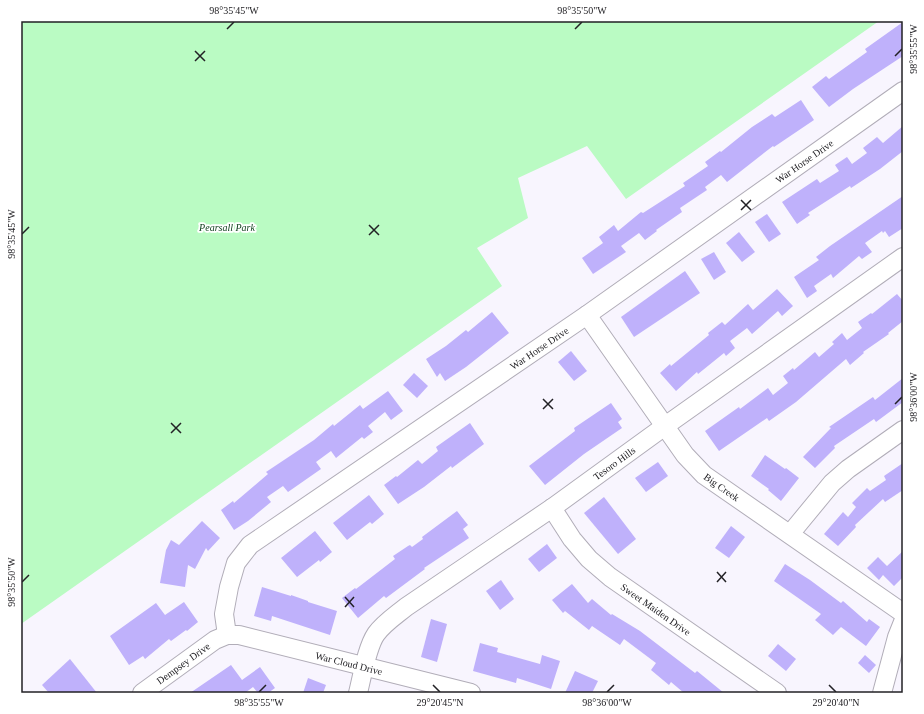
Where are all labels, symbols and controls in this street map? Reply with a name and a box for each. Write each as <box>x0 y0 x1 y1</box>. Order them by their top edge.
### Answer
text: 98°35'45"W <box>209 5 259 16</box>
text: 98°35'50"W <box>557 5 607 16</box>
text: 98°35'55"W <box>908 24 919 74</box>
street label: War Horse Drive <box>773 137 836 185</box>
text: 98°35'45"W <box>6 209 17 259</box>
park label: Pearsall Park <box>198 222 255 233</box>
street label: War Horse Drive <box>508 325 571 372</box>
text: 98°36'00"W <box>908 372 919 422</box>
street label: Tesoro Hills <box>591 444 637 482</box>
street label: Big Creek <box>702 471 742 504</box>
text: 98°35'50"W <box>6 557 17 607</box>
street label: Sweet Maiden Drive <box>619 581 693 638</box>
street label: Dempsey Drive <box>155 640 212 686</box>
street label: War Cloud Drive <box>314 650 384 677</box>
text: 98°35'55"W <box>234 697 284 708</box>
text: 29°20'45"N <box>416 697 464 708</box>
text: 98°36'00"W <box>582 697 632 708</box>
text: 29°20'40"N <box>812 697 860 708</box>

